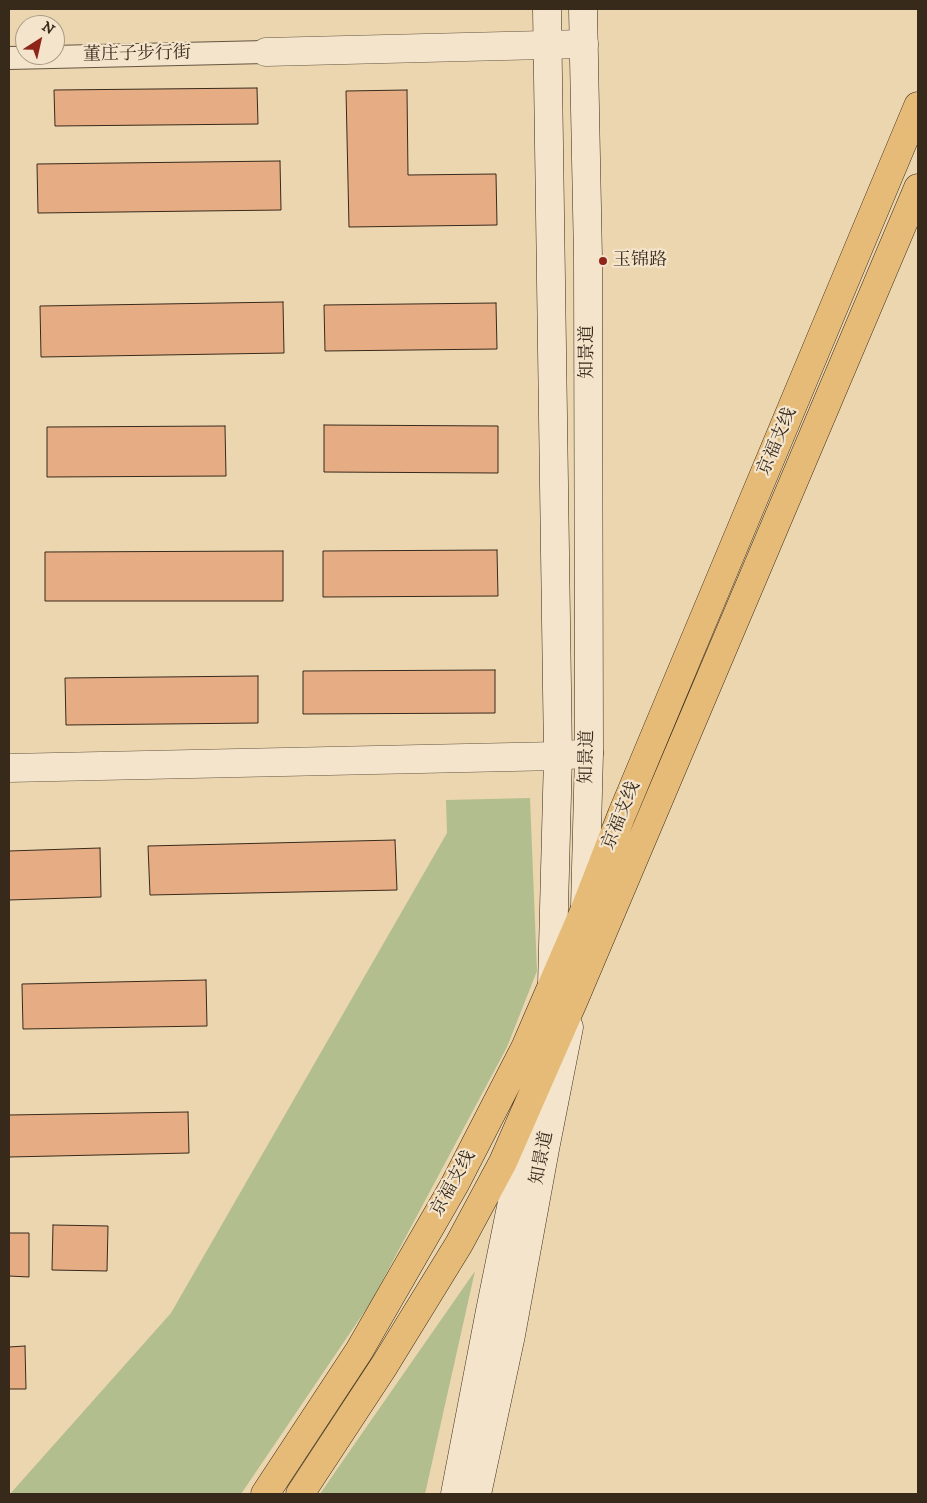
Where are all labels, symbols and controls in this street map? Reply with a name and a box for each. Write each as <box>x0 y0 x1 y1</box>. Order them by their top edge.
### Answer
north arrow <box>15 15 65 65</box>
text: N <box>38 18 58 39</box>
street label: 董庄子步行街 <box>83 43 191 67</box>
place label: 玉锦路 <box>613 250 667 272</box>
marker: 玉锦路 <box>597 255 609 267</box>
street label: 知景道 <box>577 325 599 379</box>
street label: 京福支线 <box>754 405 802 479</box>
street label: 知景道 <box>577 730 599 784</box>
street label: 京福支线 <box>599 779 645 853</box>
street label: 知景道 <box>527 1129 559 1187</box>
street label: 京福支线 <box>427 1147 481 1221</box>

